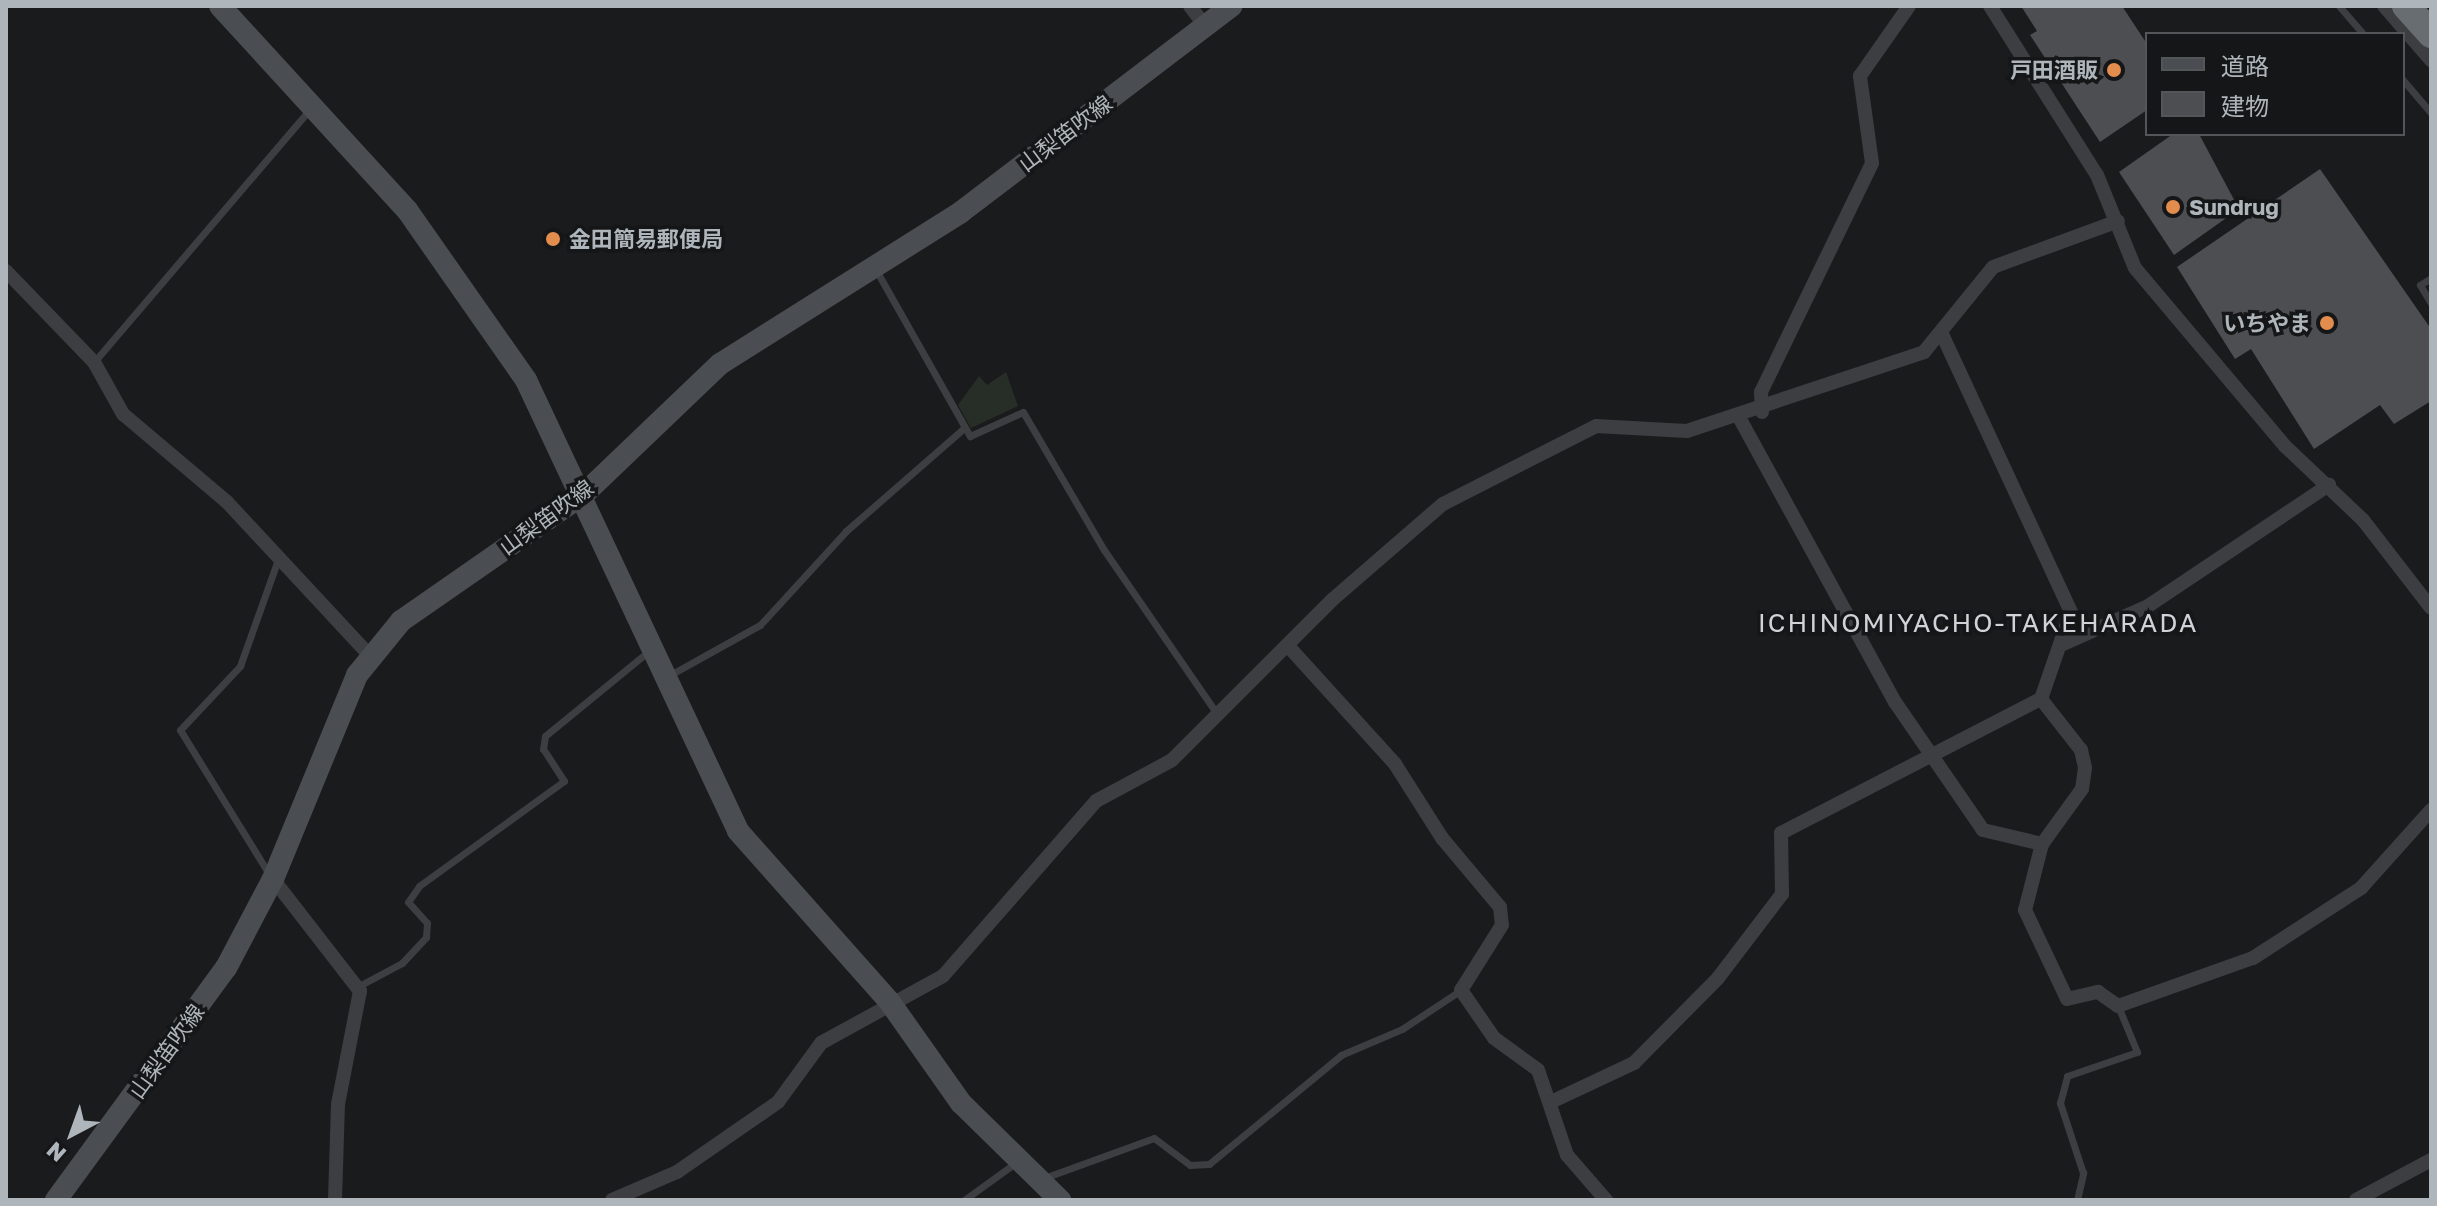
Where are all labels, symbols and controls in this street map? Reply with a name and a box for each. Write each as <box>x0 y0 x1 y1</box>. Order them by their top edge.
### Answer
legend <box>2145 32 2405 136</box>
text: 道路 <box>2221 51 2269 80</box>
place label: 戸田酒販 <box>2010 57 2098 83</box>
marker: 戸田酒販 <box>2105 61 2123 79</box>
street label: 山梨笛吹線 <box>1013 89 1117 177</box>
text: 建物 <box>2221 91 2269 120</box>
place label: Sundrug <box>2189 194 2279 220</box>
marker: Sundrug <box>2164 198 2182 216</box>
place label: 金田簡易郵便局 <box>569 226 723 252</box>
marker: 金田簡易郵便局 <box>544 230 562 248</box>
place label: いちやま <box>2223 310 2311 336</box>
marker: いちやま <box>2318 314 2336 332</box>
street label: 山梨笛吹線 <box>494 474 598 560</box>
district label: ICHINOMIYACHO-TAKEHARADA <box>1758 607 2198 639</box>
street label: 山梨笛吹線 <box>123 999 209 1103</box>
north arrow <box>32 1094 112 1174</box>
text: N <box>41 1137 71 1168</box>

